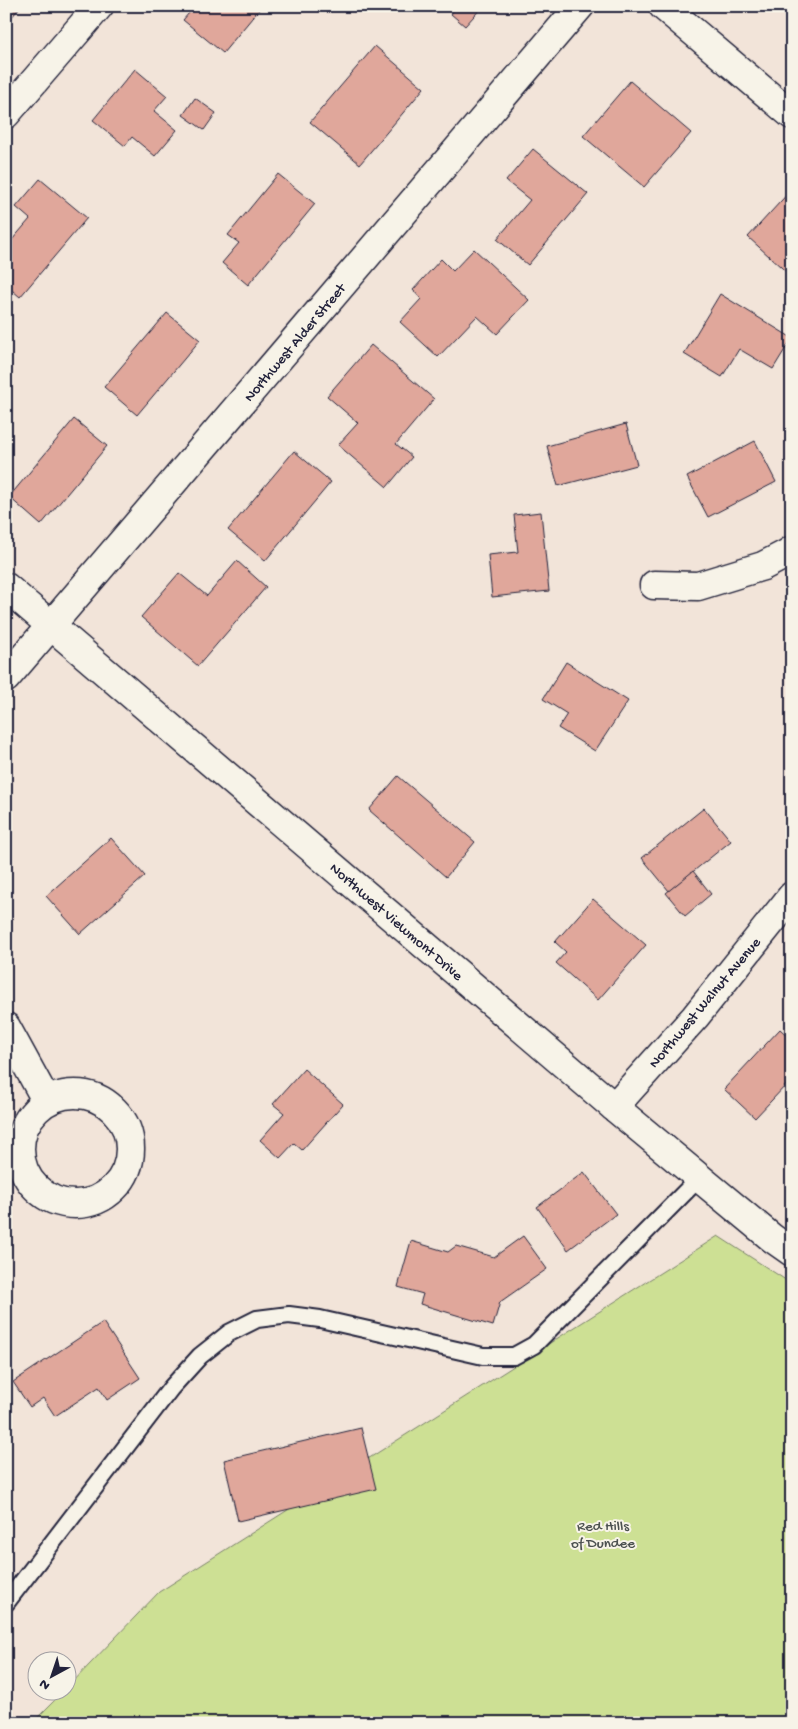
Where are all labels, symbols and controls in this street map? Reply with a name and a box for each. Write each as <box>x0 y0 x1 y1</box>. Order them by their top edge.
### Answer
street label: Northwest Alder Street <box>241 279 352 406</box>
street label: Northwest Viewmont Drive <box>325 860 466 985</box>
street label: Northwest Walnut Avenue <box>646 934 766 1072</box>
park label: Red Hills of Dundee <box>571 1518 635 1553</box>
north arrow <box>28 1652 78 1702</box>
text: N <box>36 1675 54 1693</box>

